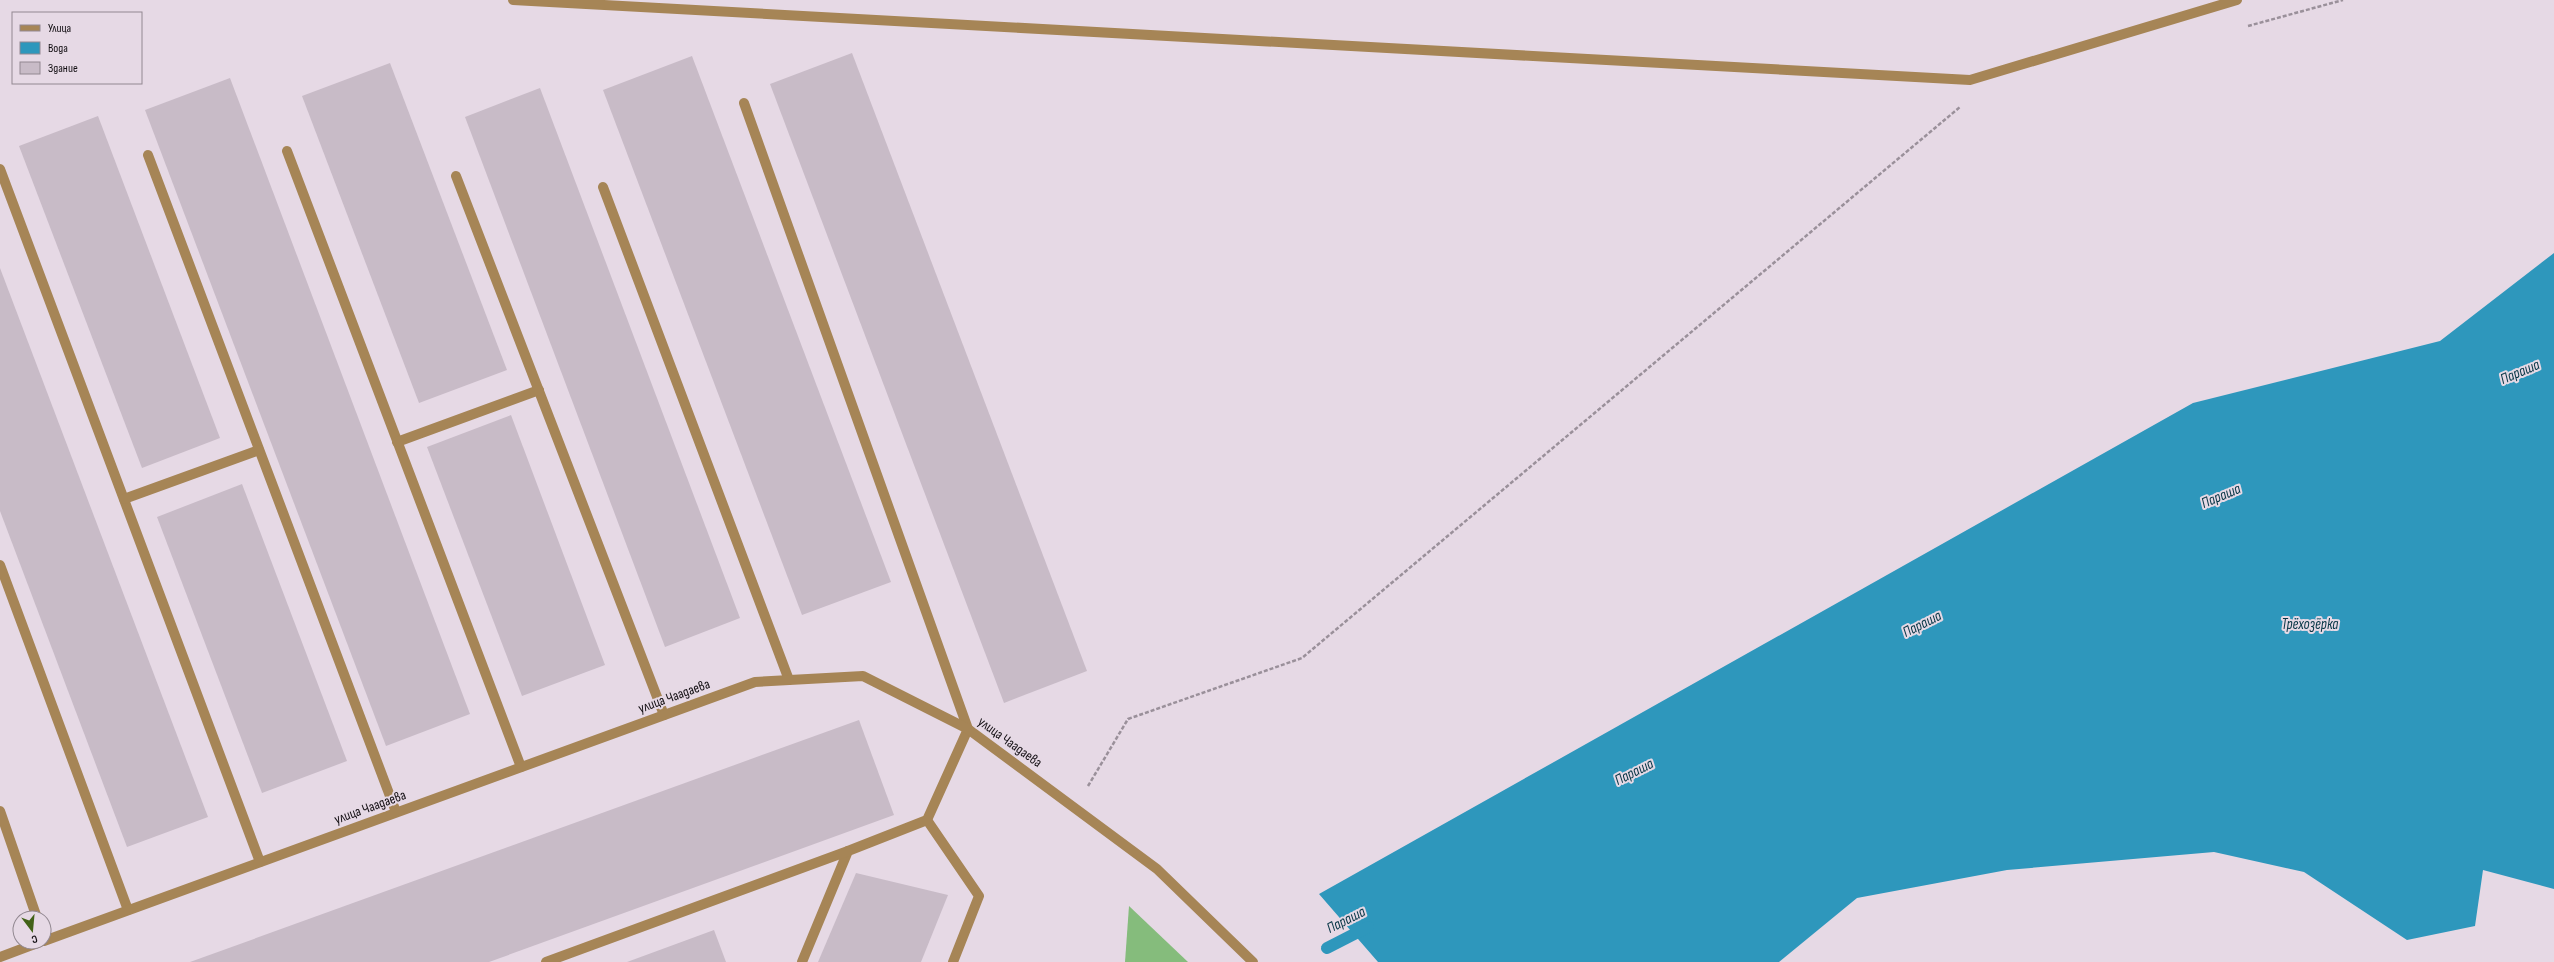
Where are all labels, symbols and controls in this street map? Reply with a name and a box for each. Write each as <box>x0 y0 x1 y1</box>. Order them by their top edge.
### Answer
legend <box>12 12 142 84</box>
text: Улица <box>48 21 72 36</box>
text: Вода <box>48 41 68 56</box>
text: Здание <box>48 61 78 76</box>
water label: Параша <box>2497 355 2543 389</box>
water label: Параша <box>2198 479 2244 513</box>
water label: Параша <box>1899 606 1945 642</box>
water label: Трёхозёрка <box>2282 615 2338 634</box>
street label: улица Чаадаева <box>636 675 712 717</box>
street label: улица Чаадаева <box>975 713 1045 771</box>
water label: Параша <box>1611 754 1657 790</box>
street label: улица Чаадаева <box>332 786 408 828</box>
water label: Параша <box>1323 902 1369 938</box>
north arrow <box>12 910 52 950</box>
text: С <box>30 932 39 946</box>

